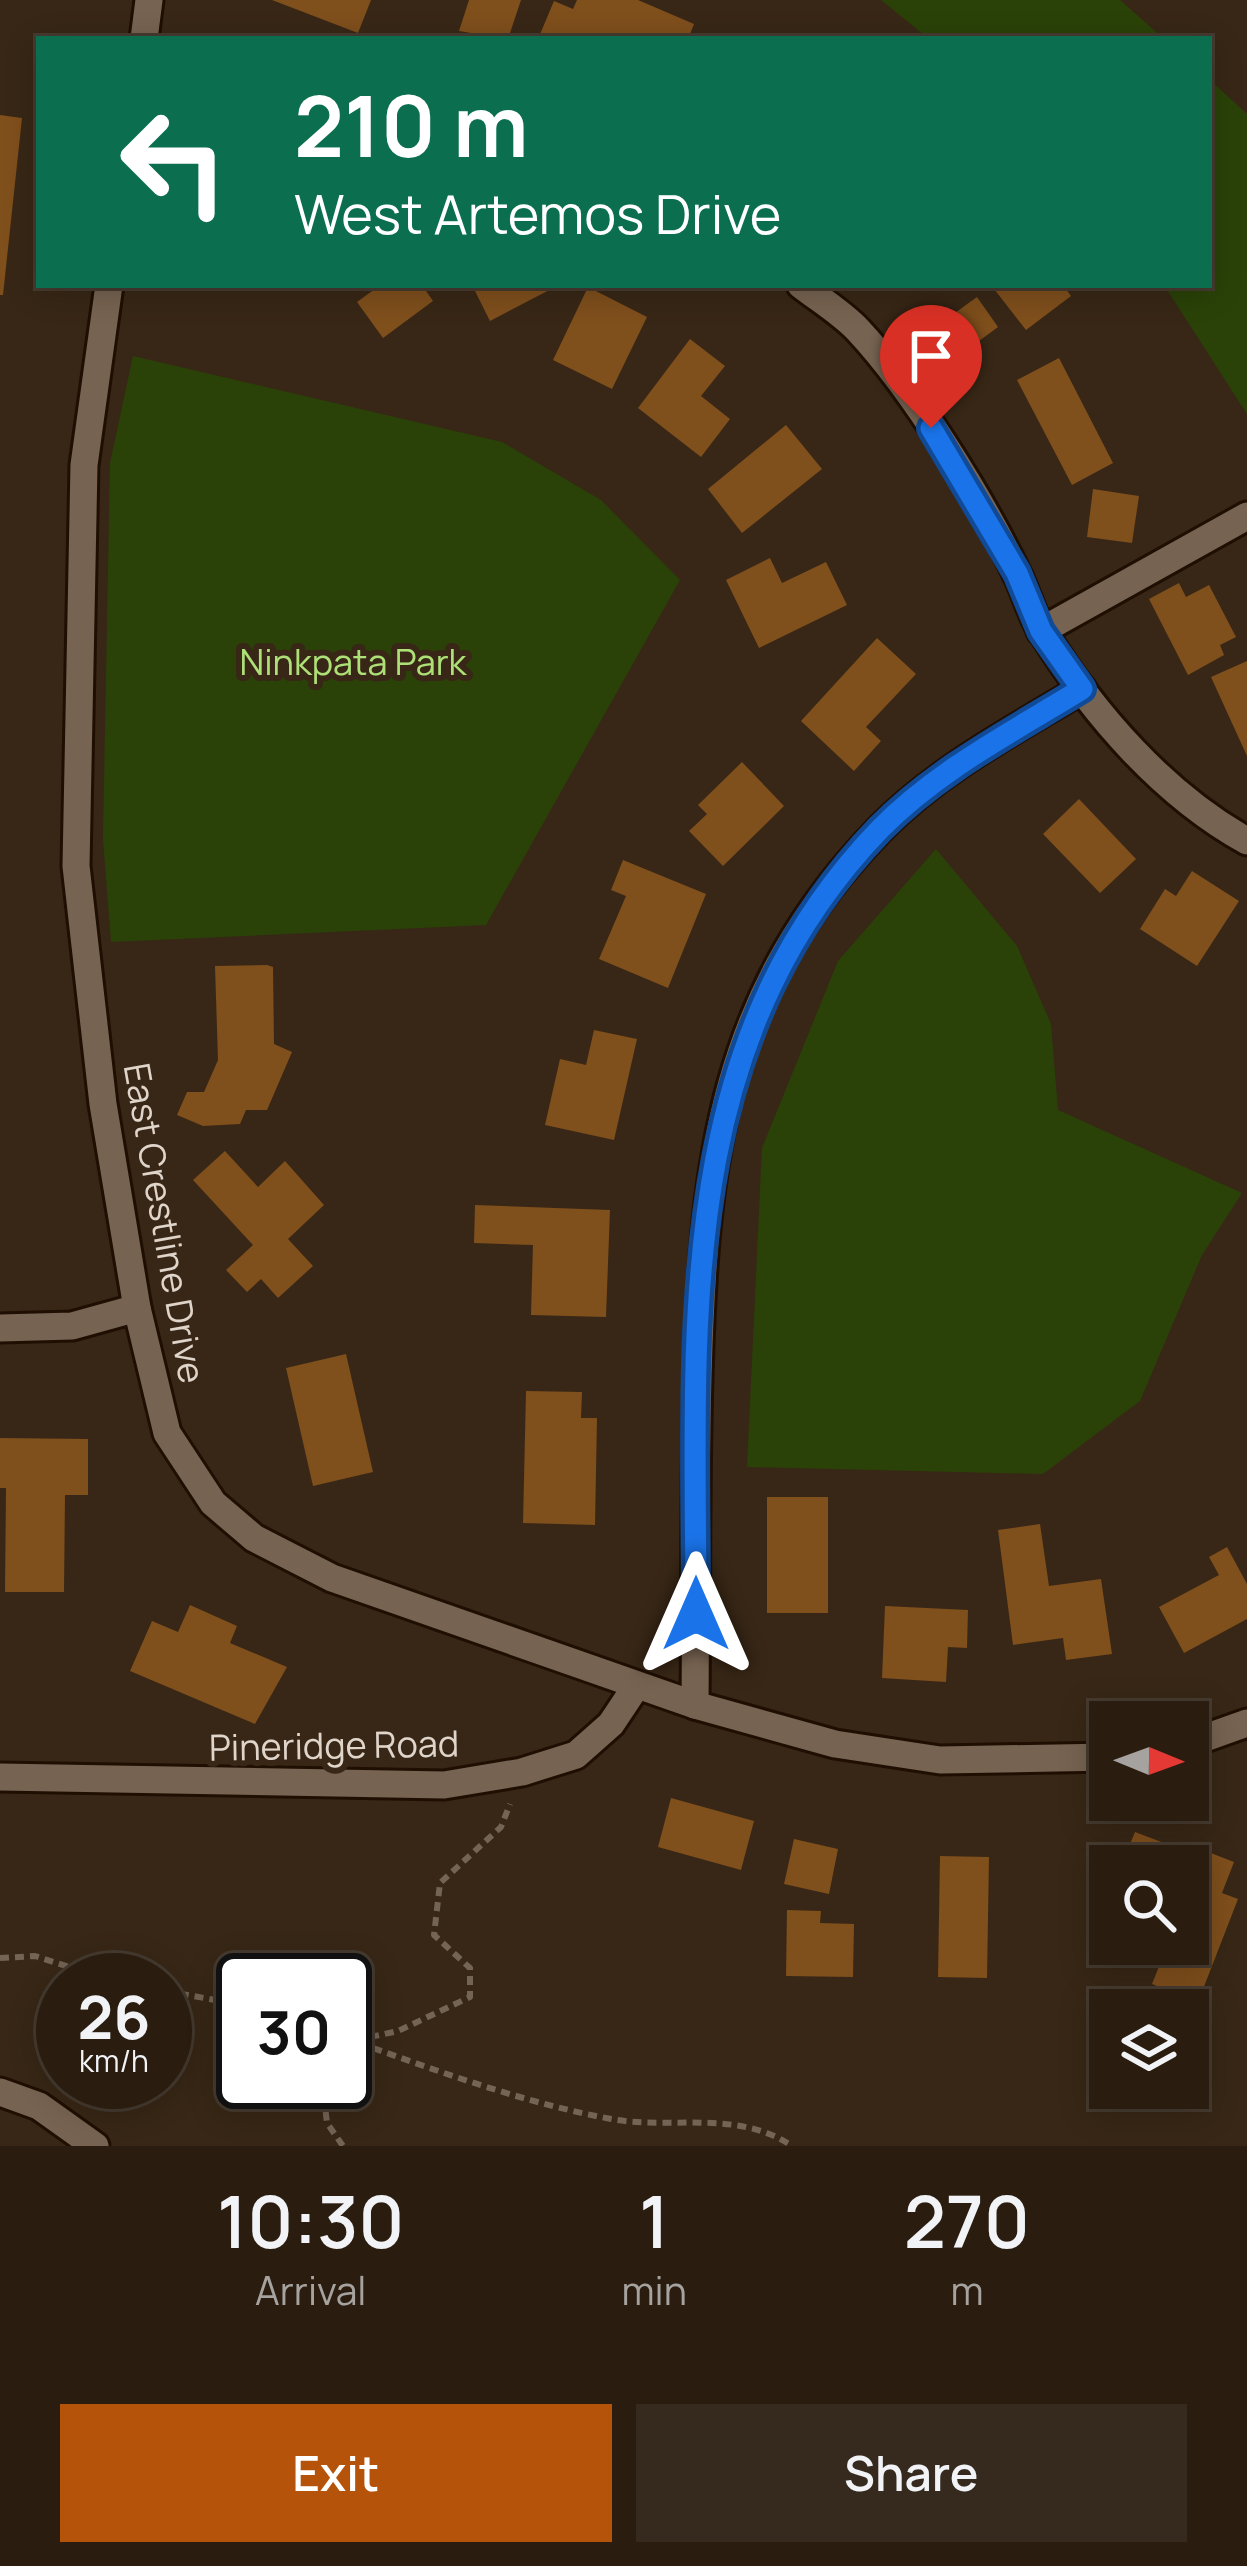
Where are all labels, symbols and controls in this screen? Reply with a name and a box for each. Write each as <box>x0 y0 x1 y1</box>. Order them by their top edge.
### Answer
text: 210 m <box>294 67 528 182</box>
icon: left <box>96 84 252 240</box>
text: West Artemos Drive <box>294 176 781 250</box>
pin <box>880 305 982 428</box>
icon: arrive <box>898 323 964 389</box>
park label: Ninkpata Park <box>240 637 468 686</box>
street label: East Crestline Drive <box>113 1059 217 1387</box>
position arrow <box>633 1551 759 1677</box>
north arrow <box>1089 1701 1209 1821</box>
map controls <box>1089 1701 1209 2109</box>
street label: Pineridge Road <box>209 1718 459 1772</box>
button: search <box>1089 1845 1209 1965</box>
speed limit sign: 30 <box>216 1953 372 2109</box>
text: 26 <box>77 1975 151 2057</box>
button: layers <box>1089 1989 1209 2109</box>
text: km/h <box>79 2040 149 2081</box>
text: 10:30 <box>217 2171 405 2270</box>
text: 1 <box>639 2171 669 2270</box>
text: 270 <box>904 2171 1030 2270</box>
text: Arrival <box>255 2263 366 2317</box>
text: min <box>622 2263 687 2317</box>
text: m <box>950 2263 983 2317</box>
button: Exit <box>60 2404 612 2542</box>
button: Share <box>636 2404 1187 2542</box>

